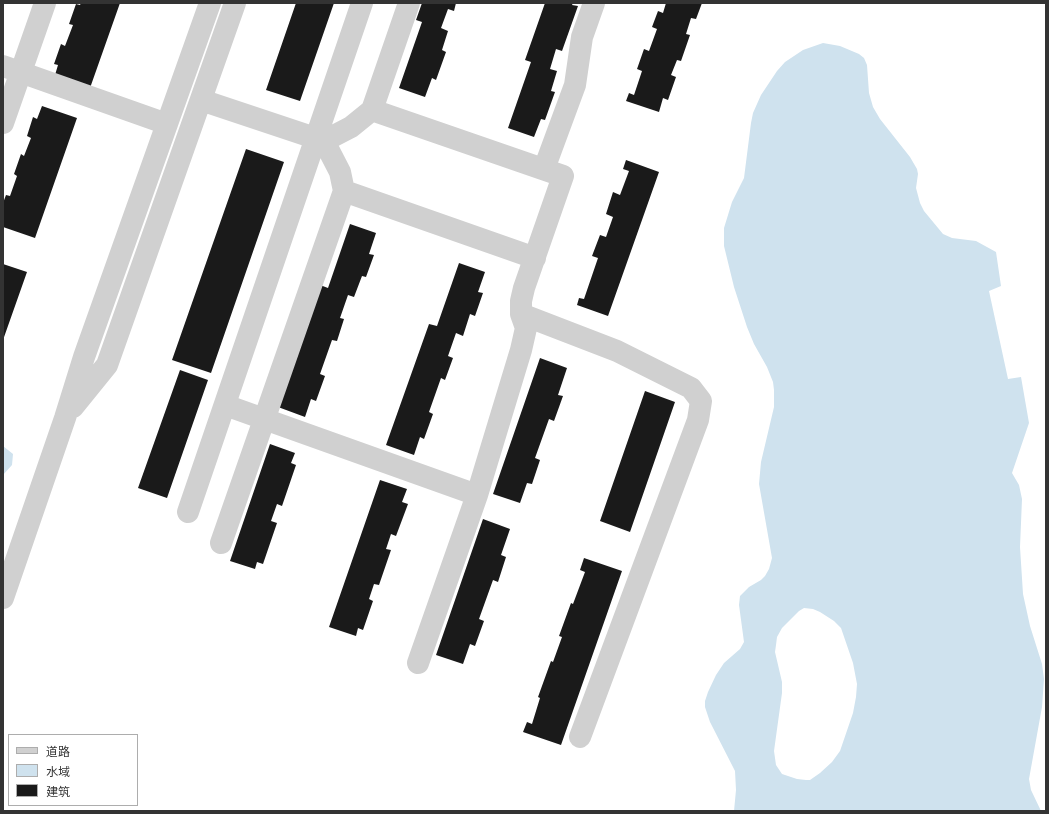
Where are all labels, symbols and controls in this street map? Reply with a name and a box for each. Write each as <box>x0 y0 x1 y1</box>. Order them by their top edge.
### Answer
legend <box>8 734 138 806</box>
text: 道路 <box>46 745 70 759</box>
text: 水域 <box>46 765 70 779</box>
text: 建筑 <box>46 785 70 799</box>

